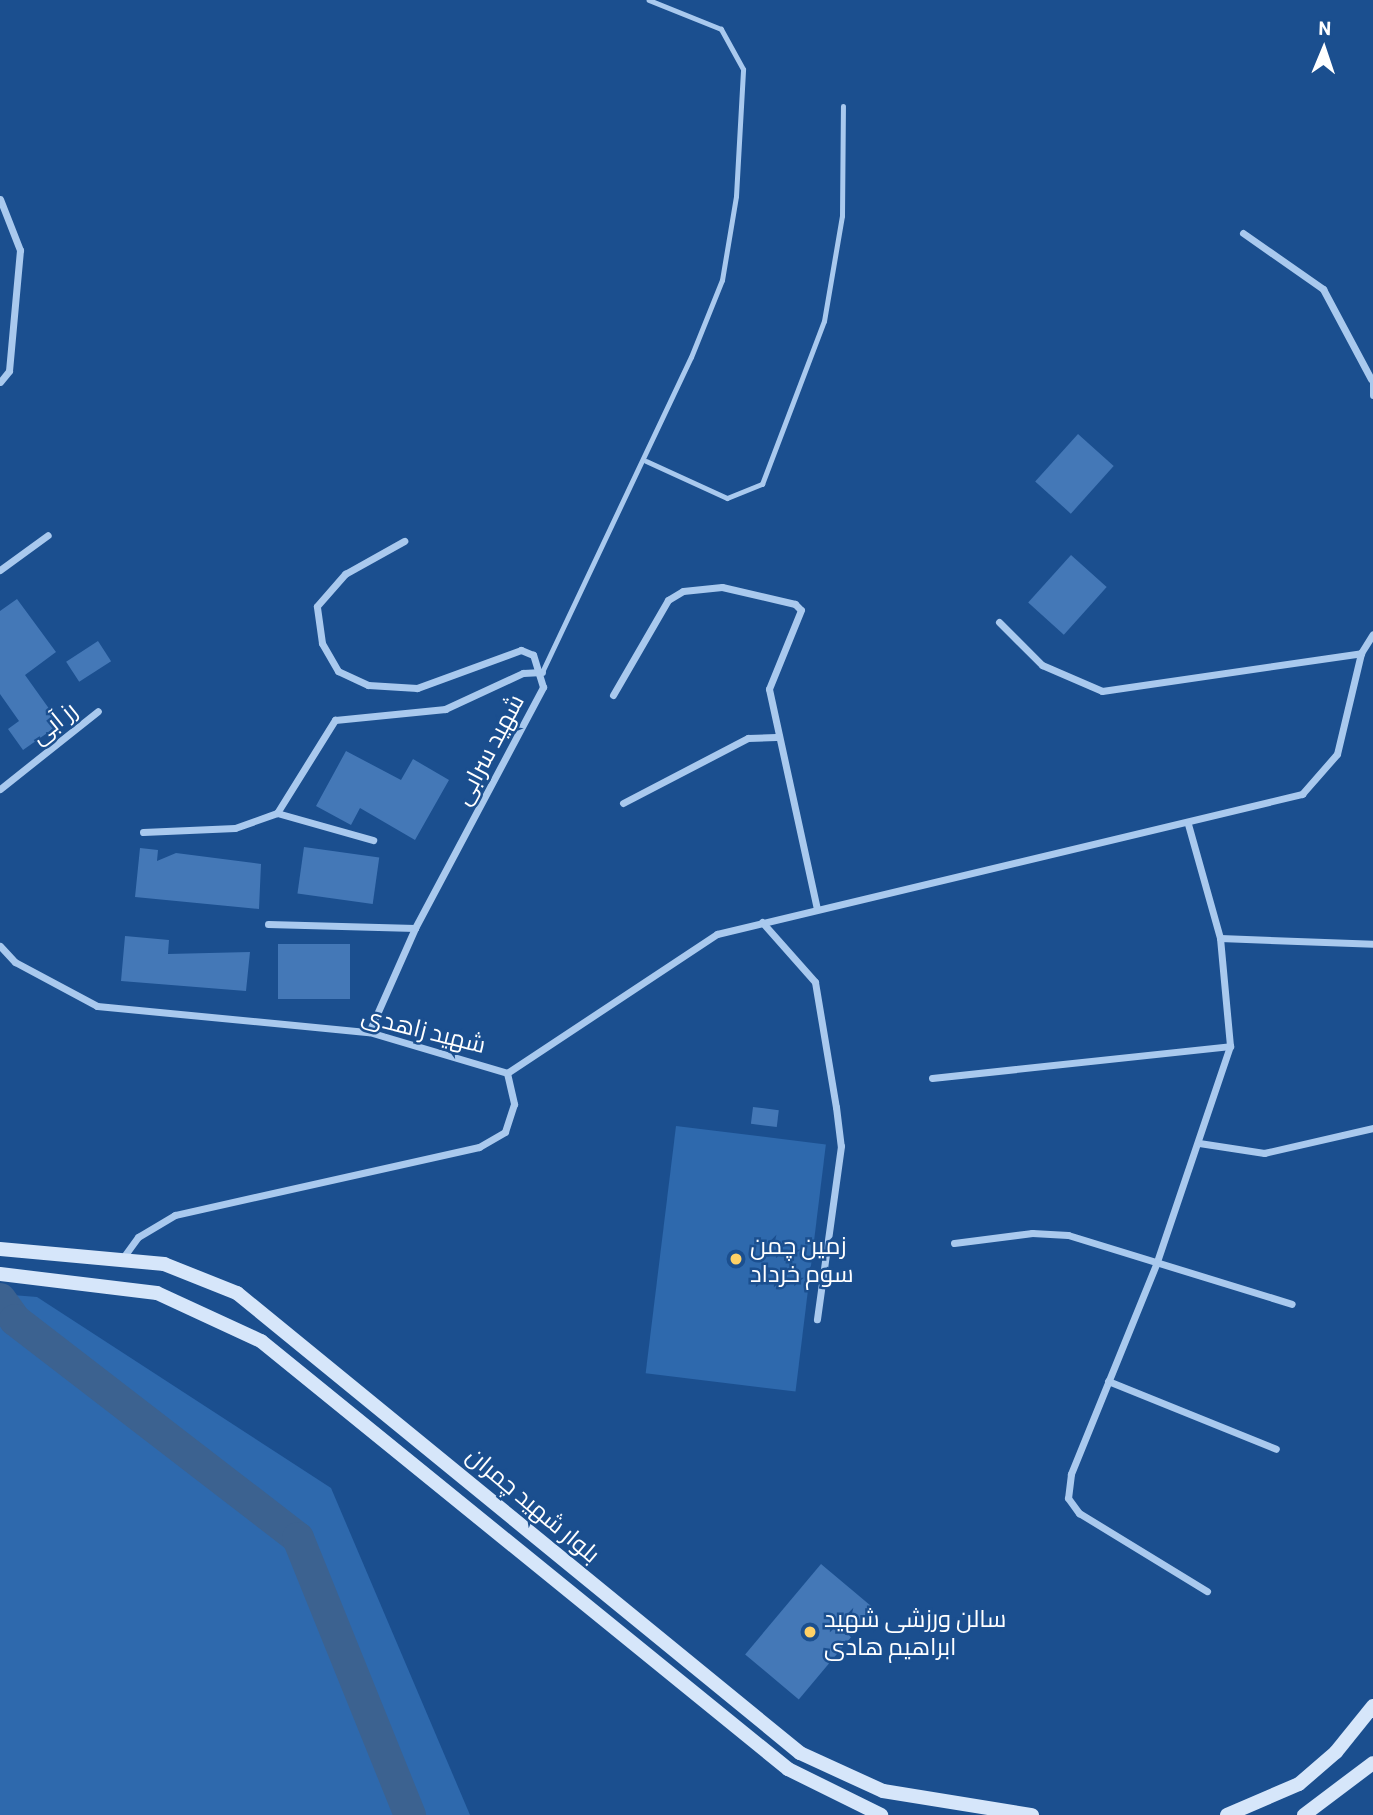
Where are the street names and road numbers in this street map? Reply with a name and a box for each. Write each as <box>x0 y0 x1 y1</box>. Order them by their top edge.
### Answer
street label: شهید سرابی <box>447 689 529 809</box>
street label: رز آبی <box>24 695 82 749</box>
street label: شهید زاهدی <box>359 1000 489 1058</box>
street label: بلوار شهید چمران <box>462 1440 606 1568</box>

